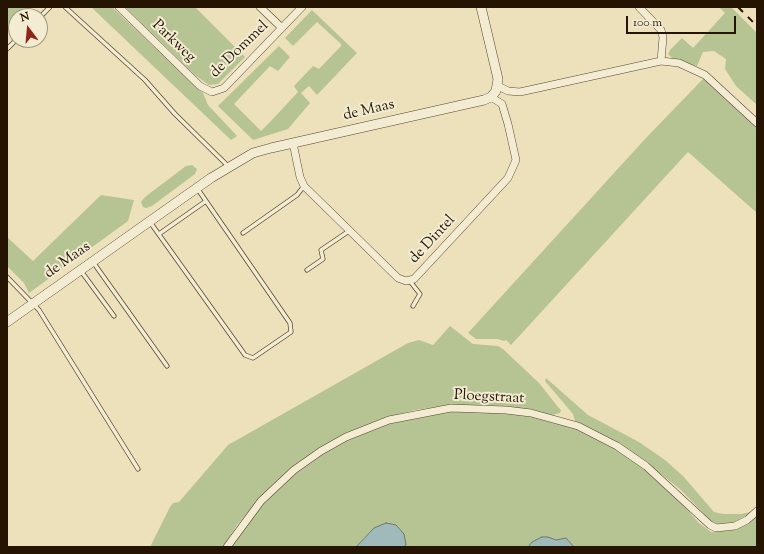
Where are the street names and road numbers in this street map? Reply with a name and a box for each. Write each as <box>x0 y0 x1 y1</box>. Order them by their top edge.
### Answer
street label: Parkweg <box>148 17 198 67</box>
street label: de Dommel <box>207 18 273 82</box>
street label: de Maas <box>342 96 396 126</box>
street label: de Dintel <box>406 212 460 268</box>
street label: de Maas <box>42 239 94 283</box>
street label: Ploegstraat <box>453 387 525 409</box>

